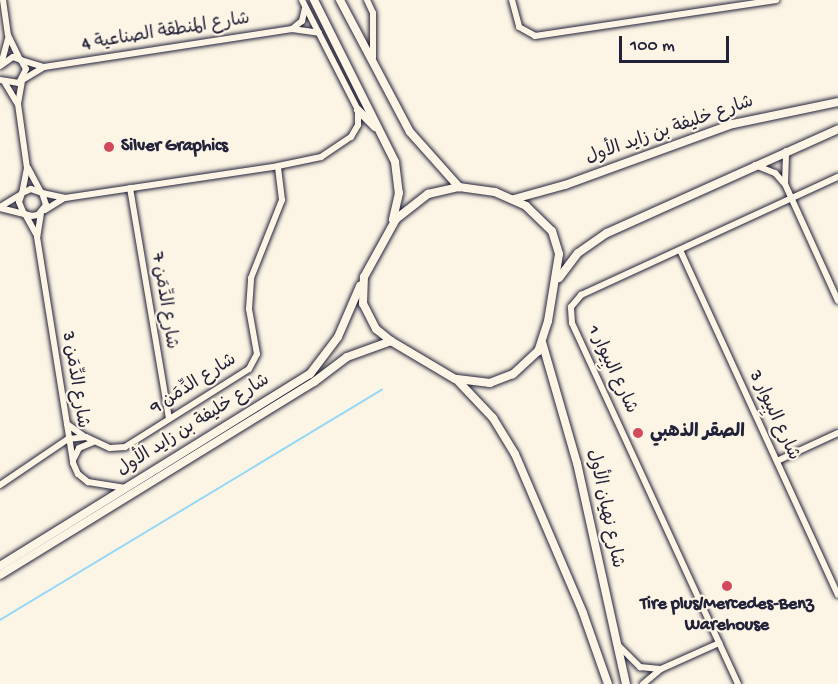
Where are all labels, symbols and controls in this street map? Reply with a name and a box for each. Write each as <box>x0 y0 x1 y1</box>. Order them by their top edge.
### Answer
street label: شارع المنطقة الصناعية 4 <box>81 9 251 57</box>
scale bar <box>622 24 732 62</box>
text: 100 m <box>630 36 675 57</box>
street label: شارع خليفة بن زايد الأول <box>583 92 757 170</box>
place label: Silver Graphics <box>121 136 228 158</box>
marker: Silver Graphics <box>102 140 116 154</box>
street label: شارع الدِّمَن 7 <box>145 251 181 351</box>
street label: شارع البِيوار 1 <box>581 323 641 417</box>
street label: شارع الدِّمَن 3 <box>56 330 92 430</box>
street label: شارع الدِّمَن 9 <box>147 350 241 420</box>
street label: شارع البِيوار 3 <box>743 368 803 464</box>
street label: شارع خليفة بن زايد الأول <box>114 370 274 482</box>
place label: الصقر الذهبي <box>650 422 745 444</box>
marker: الصقر الذهبي <box>631 426 645 440</box>
street label: شارع نهيان الأول <box>581 448 627 570</box>
marker: Tire plus/Mercedes-Benz Warehouse <box>720 579 734 593</box>
place label: Tire plus/Mercedes-Benz Warehouse <box>640 595 814 638</box>

